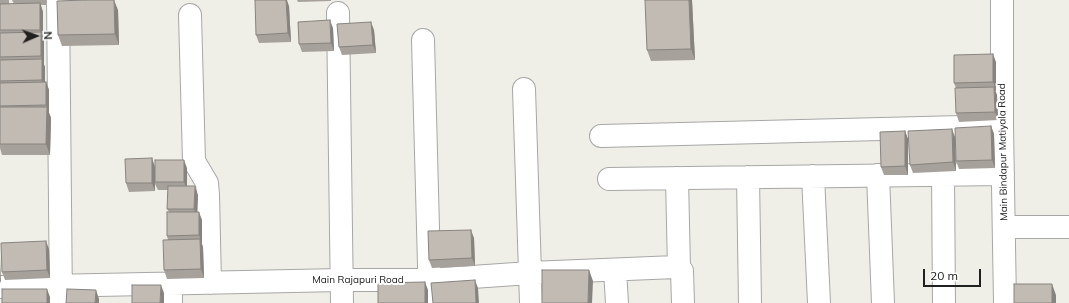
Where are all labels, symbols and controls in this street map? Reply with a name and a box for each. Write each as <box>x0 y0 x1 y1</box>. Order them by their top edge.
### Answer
north arrow <box>16 16 56 56</box>
text: N <box>41 31 55 40</box>
street label: Main Bindapur Matiyala Road <box>996 83 1010 221</box>
scale bar <box>925 261 983 287</box>
text: 20 m <box>930 268 958 283</box>
street label: Main Rajapuri Road <box>312 274 404 286</box>

